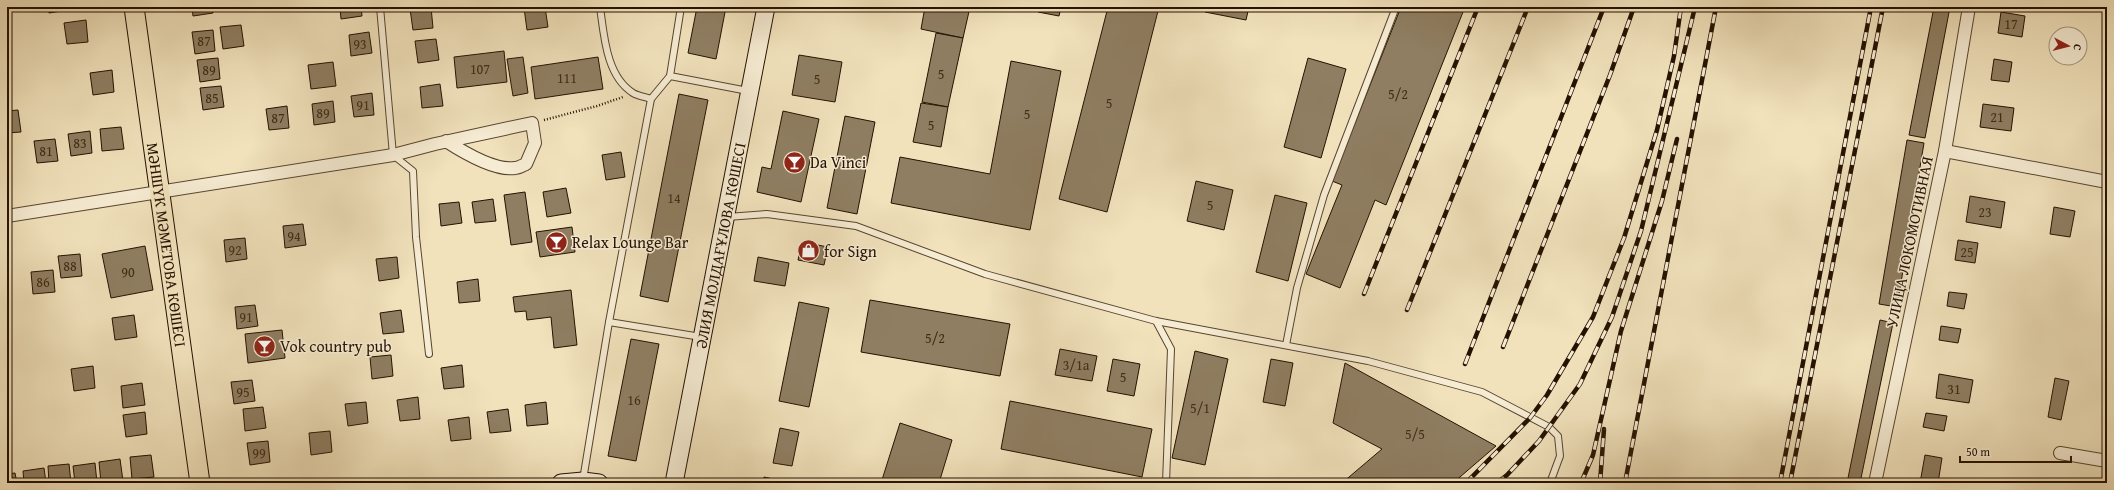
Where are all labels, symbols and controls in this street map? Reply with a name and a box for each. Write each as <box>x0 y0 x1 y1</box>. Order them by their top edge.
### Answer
house number: 17 <box>2004 14 2018 34</box>
north arrow <box>2048 26 2088 66</box>
house number: 87 <box>197 31 211 51</box>
house number: 93 <box>353 34 367 54</box>
text: С <box>2070 43 2086 51</box>
house number: 107 <box>470 59 490 79</box>
house number: 89 <box>202 60 216 80</box>
house number: 5 <box>938 64 944 84</box>
house number: 111 <box>557 68 577 88</box>
house number: 5 <box>814 69 820 89</box>
house number: 5/2 <box>1388 84 1408 104</box>
house number: 85 <box>205 88 219 108</box>
house number: 5 <box>1106 93 1112 113</box>
house number: 91 <box>356 95 370 115</box>
house number: 89 <box>316 103 330 123</box>
house number: 5 <box>1024 104 1030 124</box>
house number: 21 <box>1990 107 2004 127</box>
house number: 87 <box>271 108 285 128</box>
house number: 5 <box>928 115 934 135</box>
house number: 83 <box>73 133 87 153</box>
street label: ӘЛИЯ МОЛДАҒҰЛОВА КӨШЕСІ <box>688 140 752 350</box>
house number: 81 <box>39 141 53 161</box>
street label: МӘНШҮК МӘМЕТОВА КӨШЕСІ <box>141 141 193 349</box>
bar icon: Da Vinci <box>781 149 807 175</box>
place label: Da Vinci <box>810 150 867 174</box>
street label: УЛИЦА ЛОКОМОТИВНАЯ <box>1879 154 1939 330</box>
house number: 14 <box>667 188 681 208</box>
house number: 5 <box>1207 195 1213 215</box>
house number: 23 <box>1978 202 1992 222</box>
house number: 94 <box>287 226 301 246</box>
bar icon: Relax Lounge Bar <box>543 229 569 255</box>
place label: Relax Lounge Bar <box>572 230 689 254</box>
shop icon: for Sign <box>796 238 822 264</box>
place label: for Sign <box>824 239 877 263</box>
house number: 92 <box>228 240 242 260</box>
house number: 25 <box>1960 242 1974 262</box>
house number: 88 <box>63 256 77 276</box>
house number: 90 <box>121 262 135 282</box>
house number: 86 <box>36 272 50 292</box>
house number: 91 <box>239 307 253 327</box>
house number: 5/2 <box>925 328 945 348</box>
bar icon: Vok country pub <box>252 333 278 359</box>
place label: Vok country pub <box>280 334 392 358</box>
house number: 3/1а <box>1063 355 1090 375</box>
house number: 5 <box>1120 367 1126 387</box>
house number: 31 <box>1947 379 1961 399</box>
house number: 95 <box>236 382 250 402</box>
house number: 16 <box>627 390 641 410</box>
house number: 5/1 <box>1190 398 1210 418</box>
house number: 5/5 <box>1405 424 1425 444</box>
scale bar <box>1960 438 2071 464</box>
house number: 99 <box>252 443 266 463</box>
text: 50 m <box>1966 443 1990 460</box>

